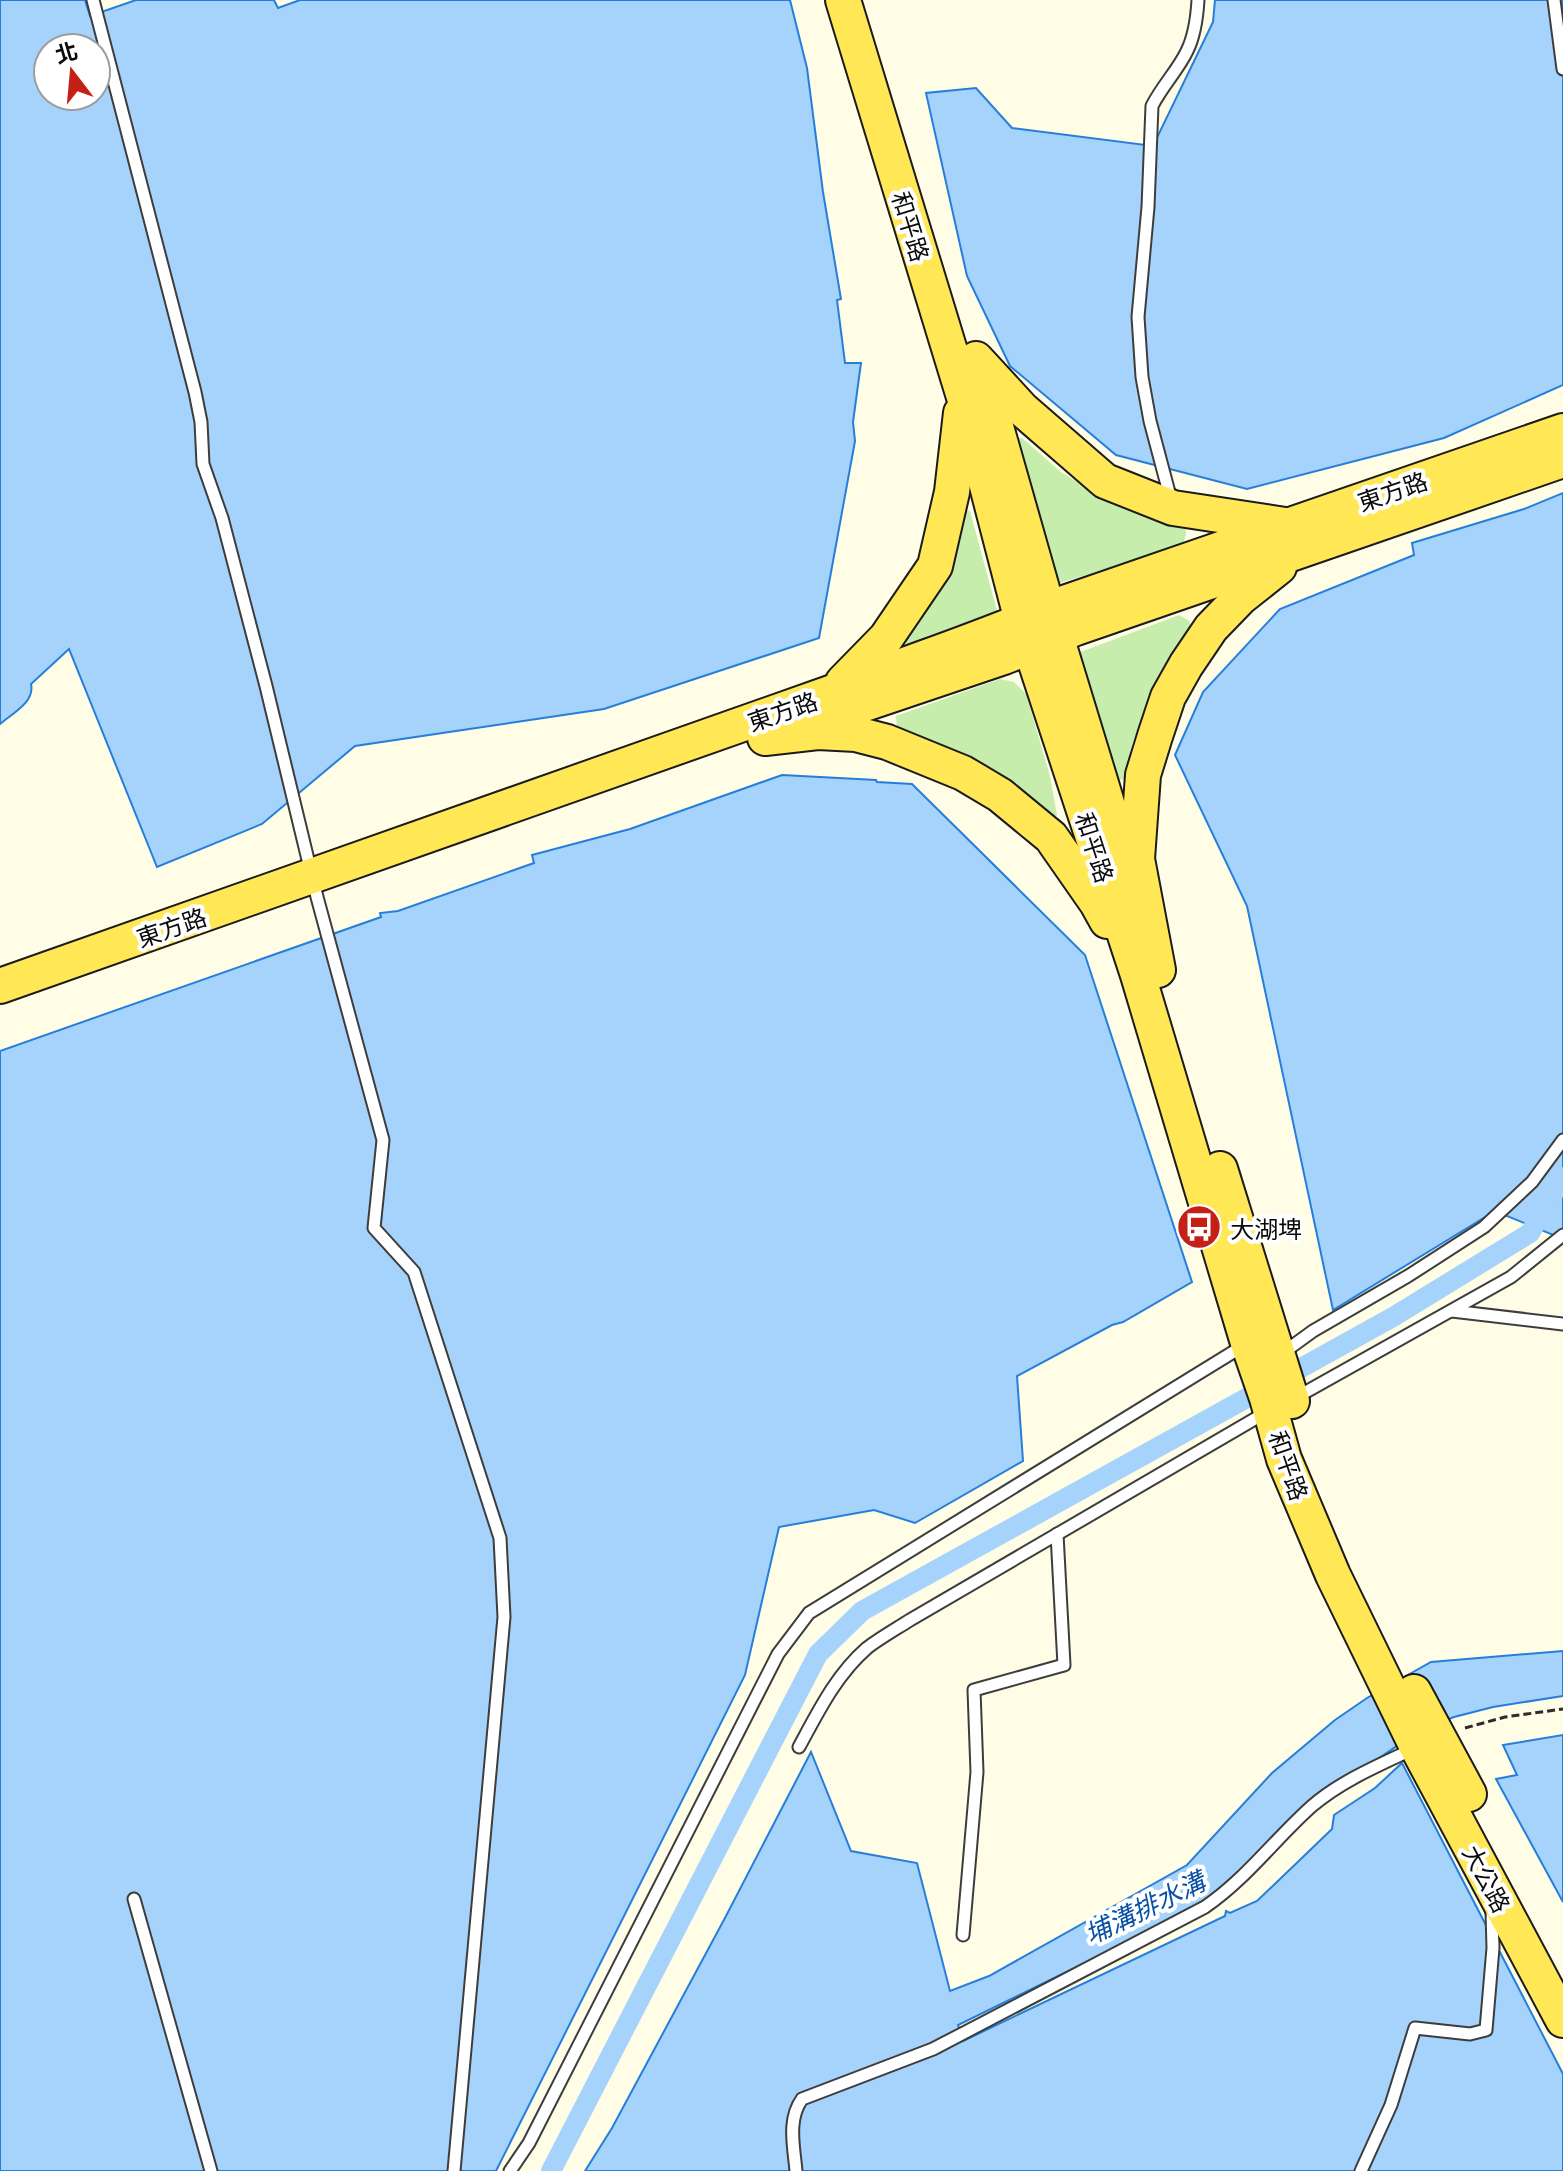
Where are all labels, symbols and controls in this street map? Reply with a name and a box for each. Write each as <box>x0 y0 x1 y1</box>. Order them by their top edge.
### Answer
north arrow <box>32 32 112 112</box>
text: 北 <box>51 32 81 70</box>
street label: 和平路 <box>885 186 939 266</box>
street label: 東方路 <box>1352 462 1432 518</box>
street label: 東方路 <box>742 682 822 738</box>
street label: 和平路 <box>1068 807 1124 887</box>
street label: 東方路 <box>131 898 211 954</box>
bus stop icon: 大湖埤 <box>1175 1203 1223 1251</box>
place label: 大湖埤 <box>1230 1210 1302 1245</box>
street label: 和平路 <box>1262 1425 1318 1505</box>
street label: 大公路 <box>1456 1838 1520 1918</box>
water label: 埔溝排水溝 <box>1077 1858 1215 1952</box>

